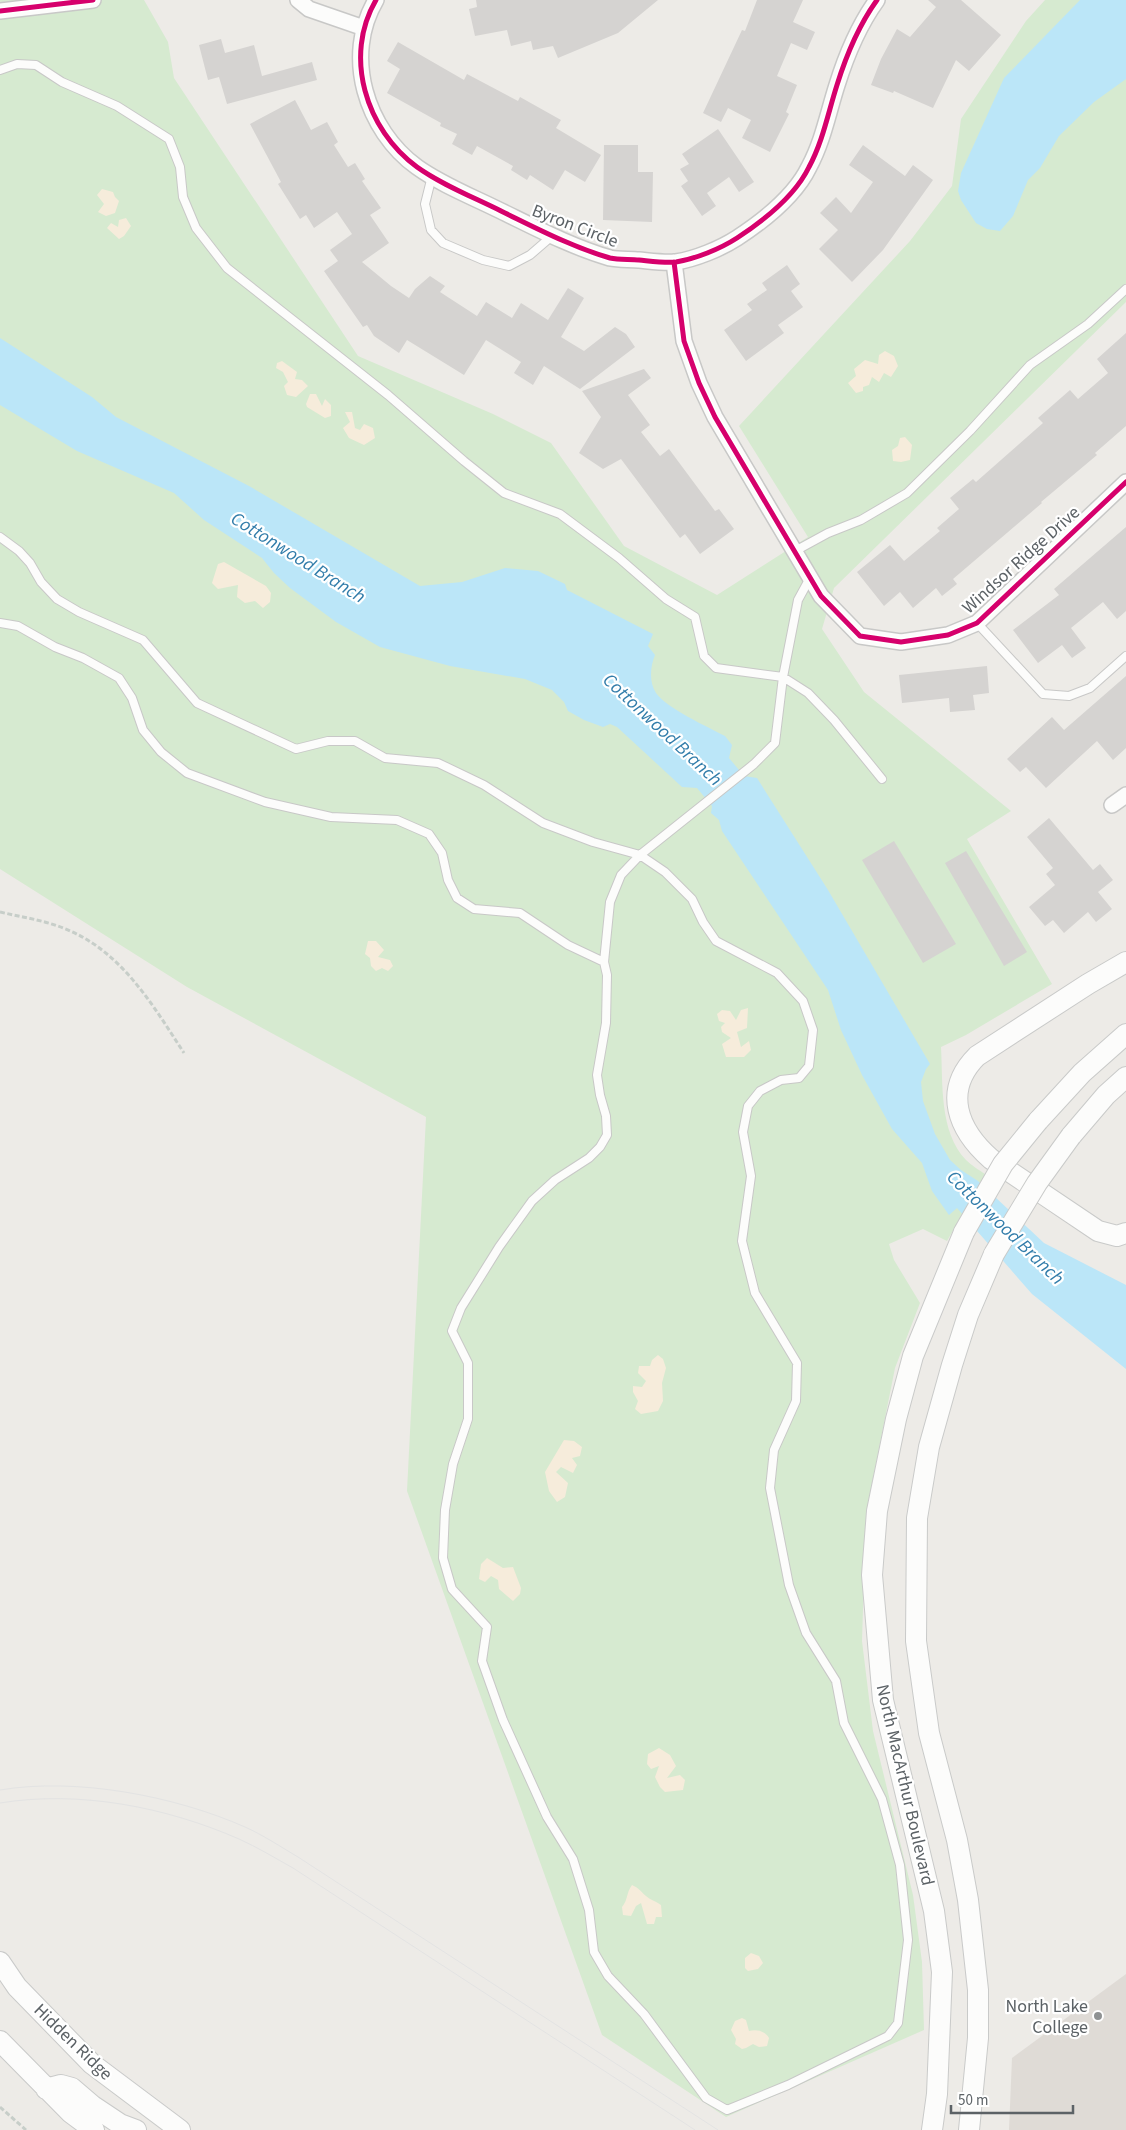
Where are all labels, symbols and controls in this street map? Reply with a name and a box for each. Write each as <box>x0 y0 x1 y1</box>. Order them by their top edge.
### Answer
street label: Byron Circle <box>528 198 622 254</box>
street label: Windsor Ridge Drive <box>957 500 1085 620</box>
water label: Cottonwood Branch <box>225 506 371 610</box>
water label: Cottonwood Branch <box>596 667 728 793</box>
water label: Cottonwood Branch <box>940 1165 1070 1291</box>
street label: North MacArthur Boulevard <box>870 1682 940 1888</box>
place label: North Lake College <box>1006 1994 1088 2040</box>
street label: Hidden Ridge <box>28 1998 118 2086</box>
marker: North Lake College <box>1092 2010 1104 2022</box>
scale bar <box>951 2082 1074 2114</box>
text: 50 m <box>958 2090 988 2111</box>

